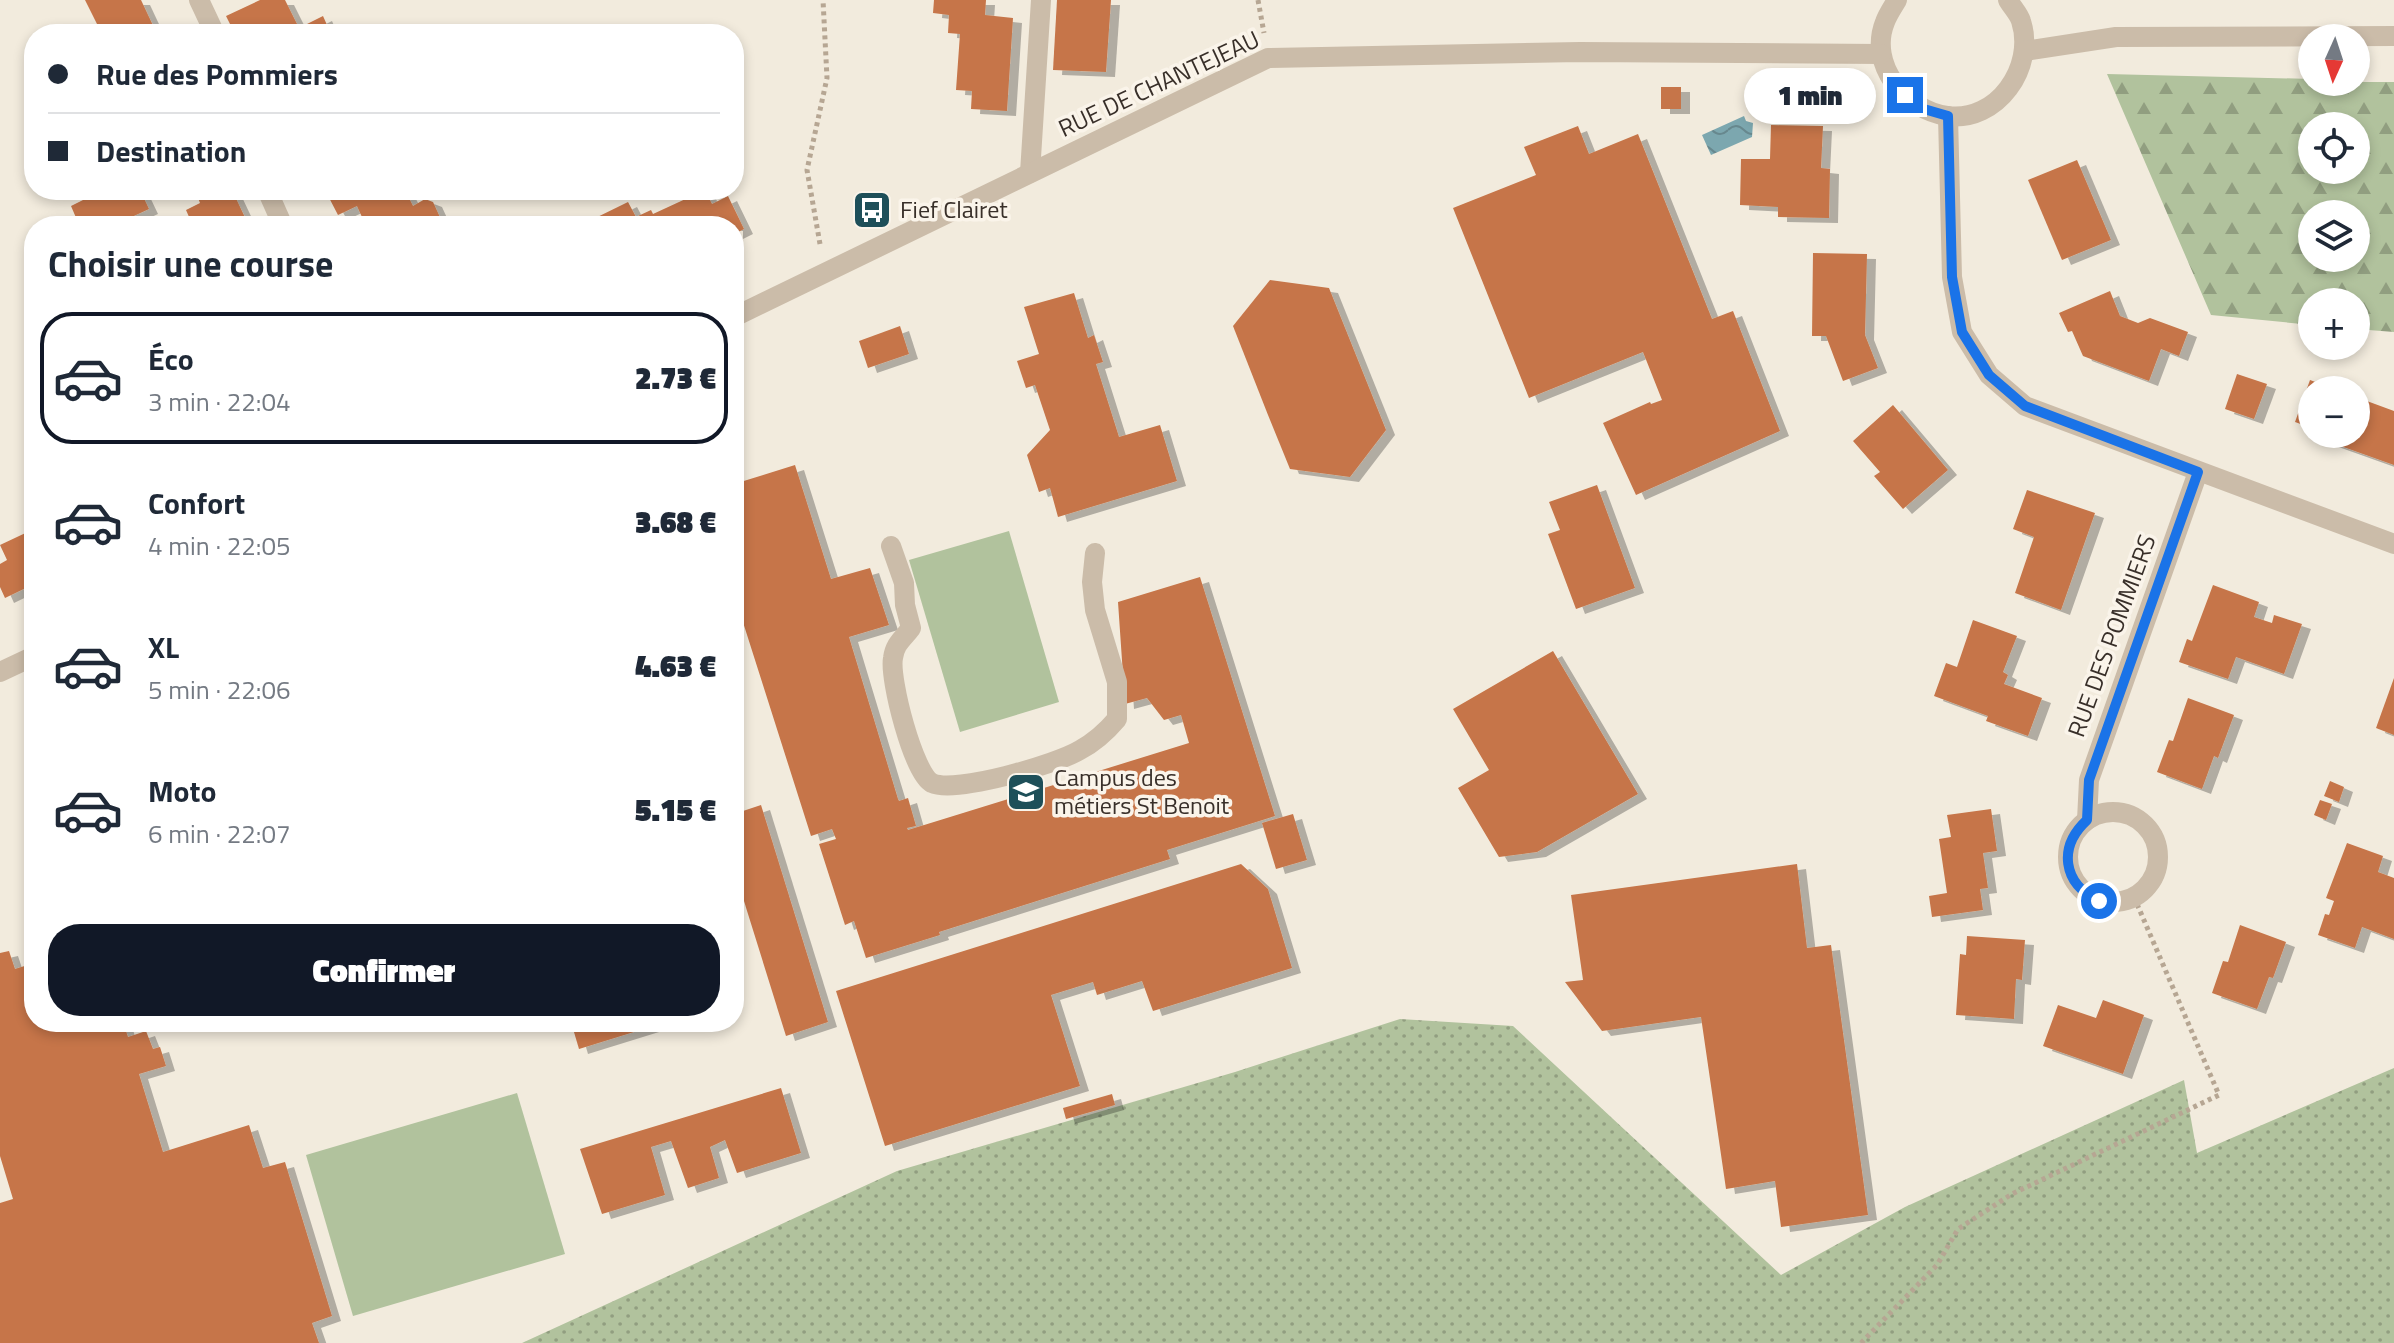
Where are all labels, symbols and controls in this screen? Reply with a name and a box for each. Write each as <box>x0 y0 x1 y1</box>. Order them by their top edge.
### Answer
street label: RUE DE CHANTEJEAU <box>1052 21 1265 146</box>
north arrow <box>2298 24 2370 96</box>
map controls <box>2298 24 2370 448</box>
text: Rue des Pommiers <box>96 51 338 97</box>
callout: 1 min <box>1745 67 1877 123</box>
text: 1 min <box>1778 76 1842 115</box>
route end <box>1887 77 1923 113</box>
button: locate <box>2298 112 2370 184</box>
text: Destination <box>96 128 246 174</box>
bus stop icon: Fief Clairet <box>851 189 893 231</box>
place label: Fief Clairet <box>900 191 1008 227</box>
button: layers <box>2298 200 2370 272</box>
text: Choisir une course <box>48 236 333 291</box>
button: + <box>2298 288 2370 360</box>
text: Éco <box>148 336 194 382</box>
icon: car <box>52 342 124 414</box>
text: 2.73 € <box>635 355 716 401</box>
button: − <box>2298 376 2370 448</box>
text: 3 min · 22:04 <box>148 382 291 421</box>
text: Confort <box>148 480 245 526</box>
icon: car <box>52 486 124 558</box>
text: 3.68 € <box>635 499 716 545</box>
text: 4 min · 22:05 <box>148 526 291 565</box>
street label: RUE DES POMMIERS <box>2058 529 2164 742</box>
text: XL <box>148 624 179 670</box>
icon: car <box>52 630 124 702</box>
text: 4.63 € <box>635 643 716 689</box>
text: 5 min · 22:06 <box>148 670 291 709</box>
place label: Campus des métiers St Benoit <box>1054 759 1230 823</box>
text: Moto <box>148 768 216 814</box>
school or university icon: Campus des métiers St Benoit <box>1005 771 1047 813</box>
icon: car <box>52 774 124 846</box>
text: 5.15 € <box>635 787 716 833</box>
text: 6 min · 22:07 <box>148 814 291 853</box>
route start <box>2081 883 2117 919</box>
button: Confirmer <box>48 924 720 1016</box>

